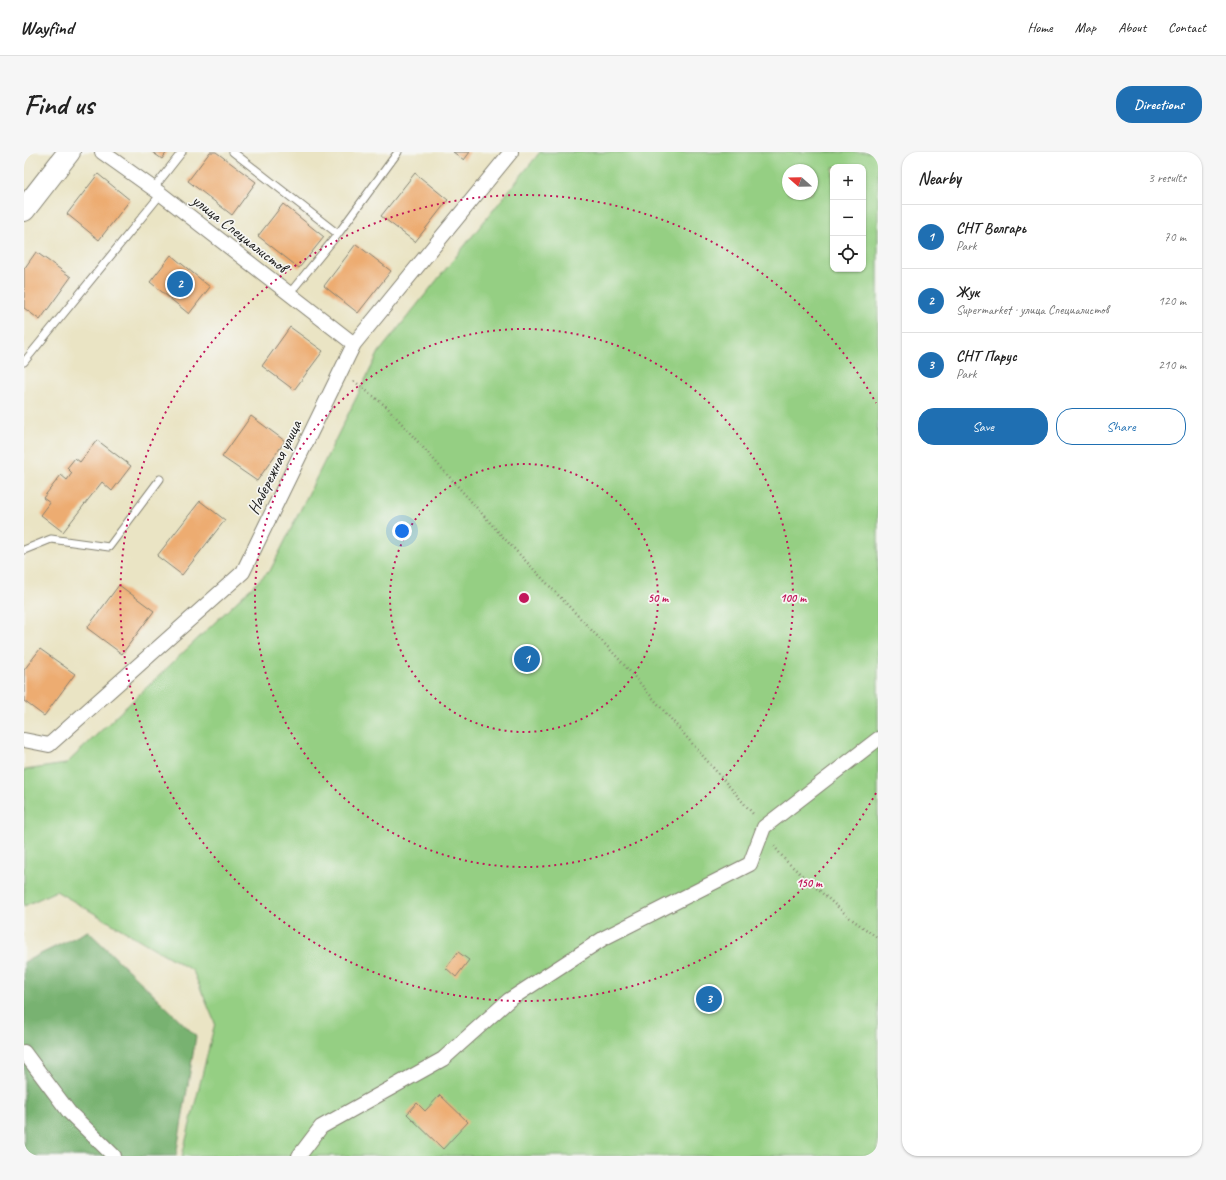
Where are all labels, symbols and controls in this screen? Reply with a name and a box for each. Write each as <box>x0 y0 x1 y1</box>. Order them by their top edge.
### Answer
text: Wayfind <box>20 16 73 40</box>
text: Home <box>1027 19 1053 36</box>
text: Map <box>1075 19 1096 36</box>
text: About <box>1118 19 1146 36</box>
text: Contact <box>1168 19 1206 36</box>
button: Directions <box>1116 86 1202 123</box>
text: Find us <box>24 87 94 122</box>
north arrow <box>782 164 818 200</box>
map controls <box>830 164 866 272</box>
button: + <box>830 164 866 200</box>
text: Nearby <box>918 168 961 189</box>
text: 3 results <box>1148 170 1186 186</box>
street label: улица Специалистов <box>187 189 294 279</box>
button: − <box>830 200 866 236</box>
text: СНТ Волгарь <box>956 219 1026 238</box>
text: 1 <box>928 229 934 245</box>
text: 70 m <box>1164 229 1186 245</box>
button: locate <box>830 236 866 272</box>
text: Park <box>956 238 977 254</box>
pin: 2 <box>167 269 193 299</box>
text: Жук <box>956 283 979 302</box>
text: 2 <box>928 293 934 309</box>
text: 120 m <box>1158 293 1186 309</box>
text: Supermarket · улица Специалистов <box>956 302 1108 318</box>
text: СНТ Парус <box>956 347 1017 366</box>
text: 3 <box>928 357 934 373</box>
text: 210 m <box>1158 357 1186 373</box>
text: Park <box>956 366 977 382</box>
button: Save <box>918 408 1048 445</box>
button: Share <box>1056 408 1186 445</box>
street label: Набережная улица <box>243 416 307 518</box>
your location <box>392 521 412 541</box>
text: 50 m <box>648 590 669 606</box>
text: 100 m <box>780 590 807 606</box>
centre of rings <box>517 591 531 605</box>
pin: 1 <box>514 644 540 674</box>
text: 150 m <box>796 875 823 891</box>
pin: 3 <box>696 984 722 1014</box>

